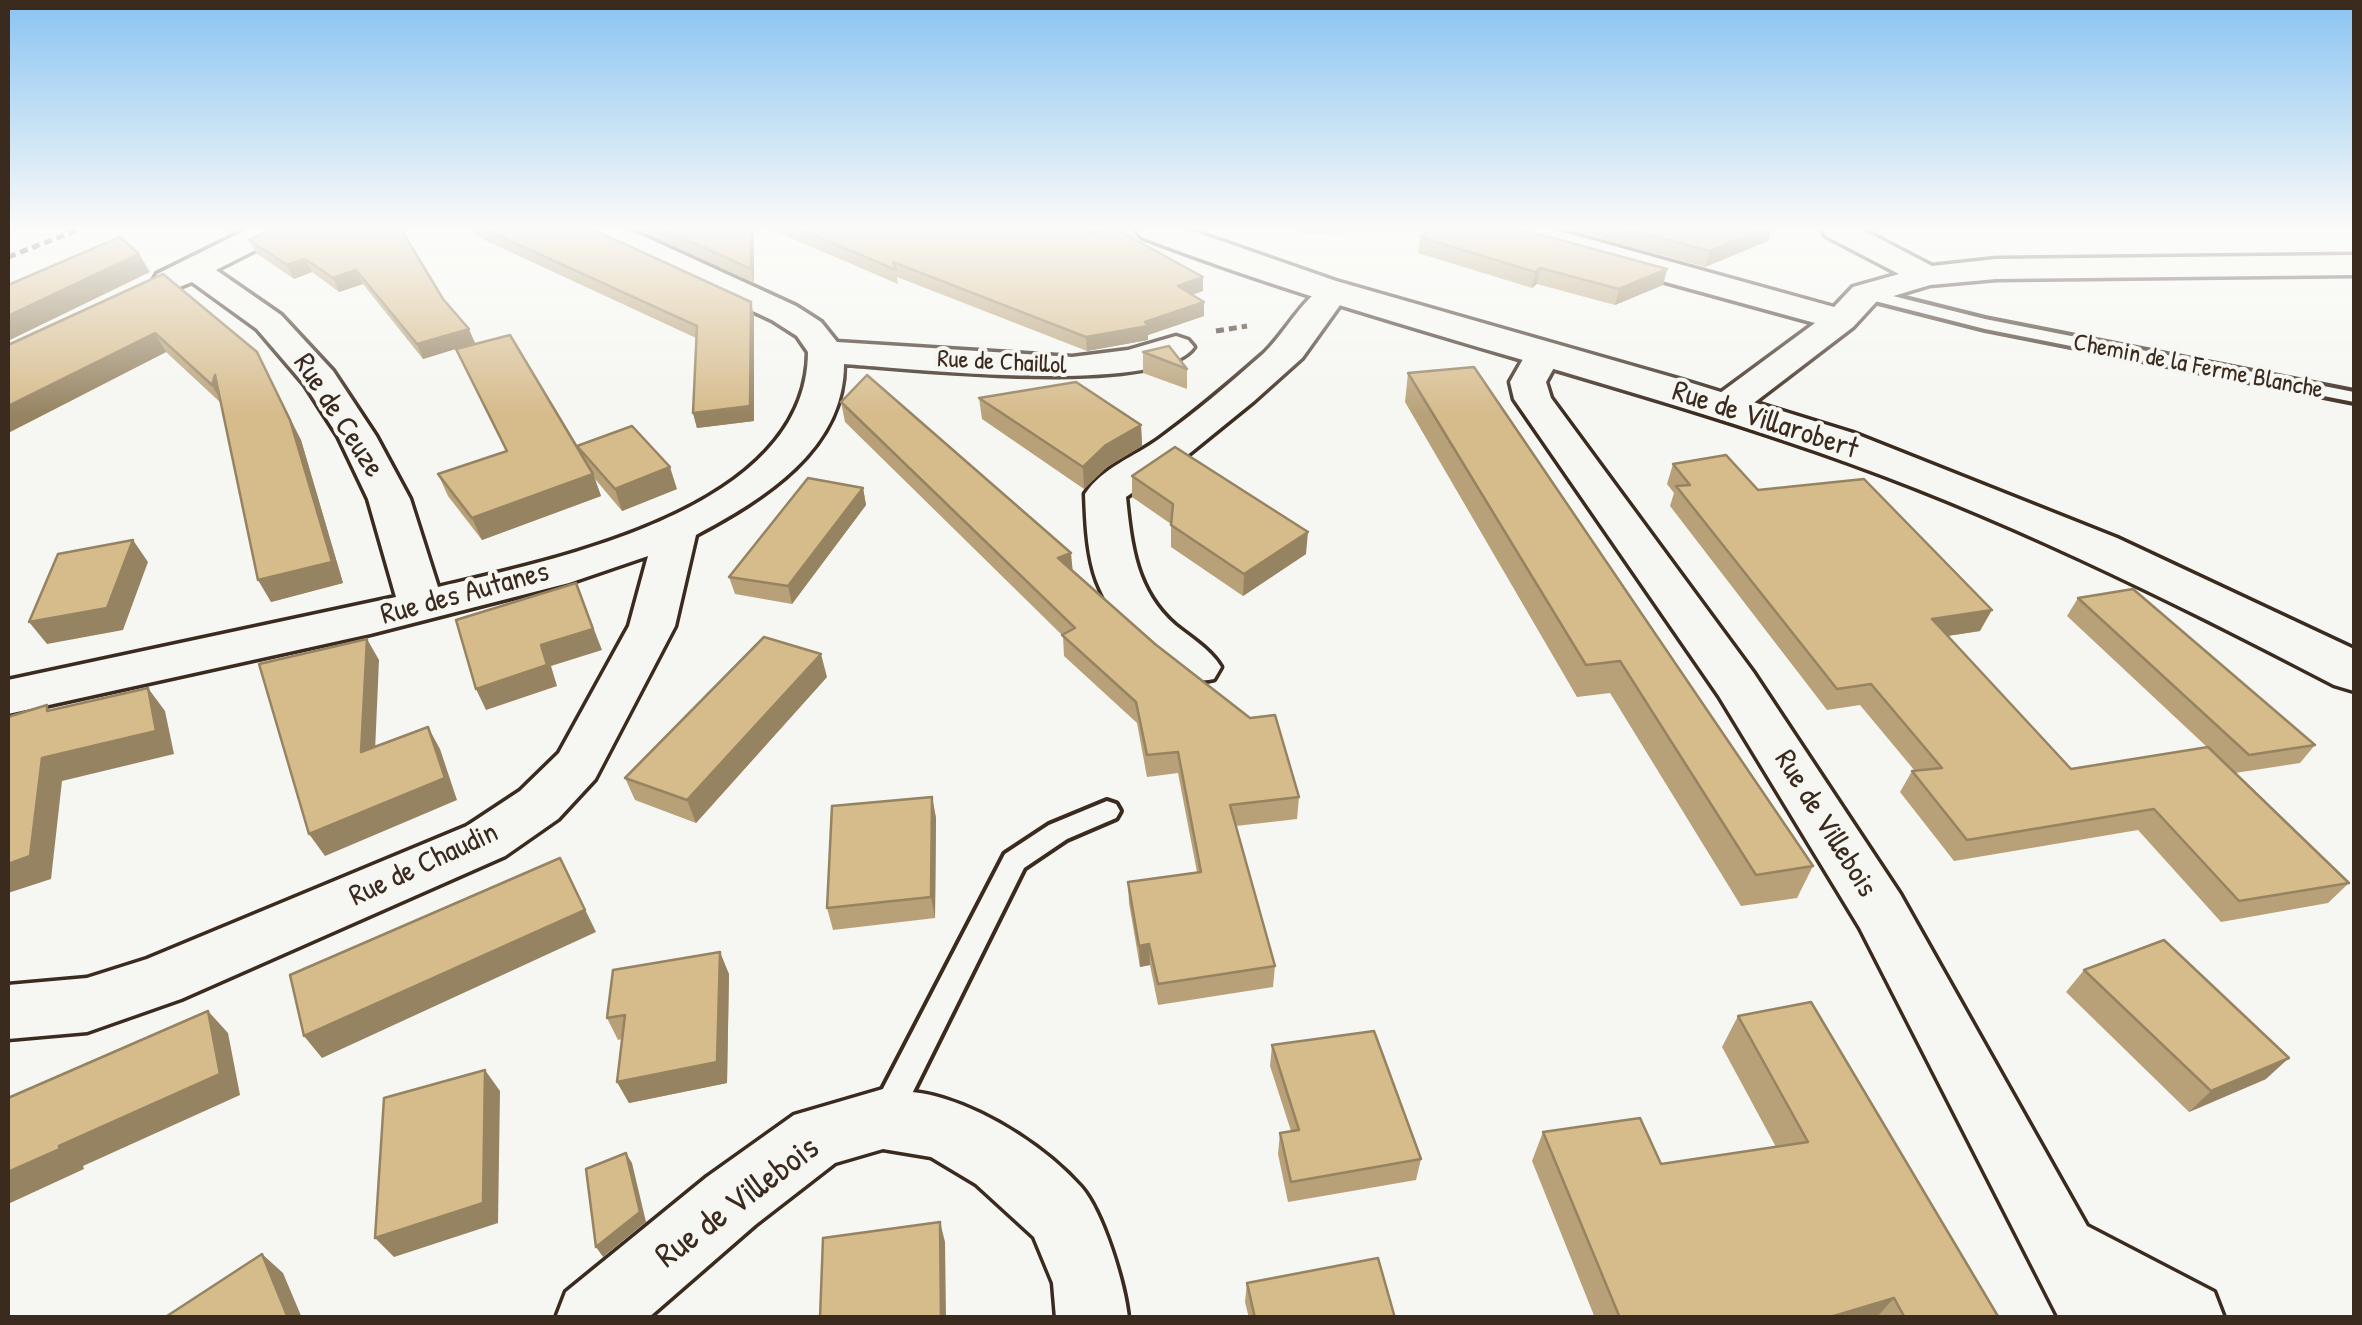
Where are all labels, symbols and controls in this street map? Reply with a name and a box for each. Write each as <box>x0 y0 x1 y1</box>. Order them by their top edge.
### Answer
street label: Chemin de la Ferme Blanche <box>2071 328 2325 406</box>
street label: Rue de Chaillol <box>937 345 1067 381</box>
street label: Rue de Ceuze <box>285 347 391 485</box>
street label: Rue de Villarobert <box>1668 374 1862 468</box>
street label: Rue des Autanes <box>377 554 553 634</box>
street label: Rue de Villebois <box>1766 744 1884 904</box>
street label: Rue de Chaudin <box>344 815 504 915</box>
street label: Rue de Villebois <box>648 1128 828 1278</box>

